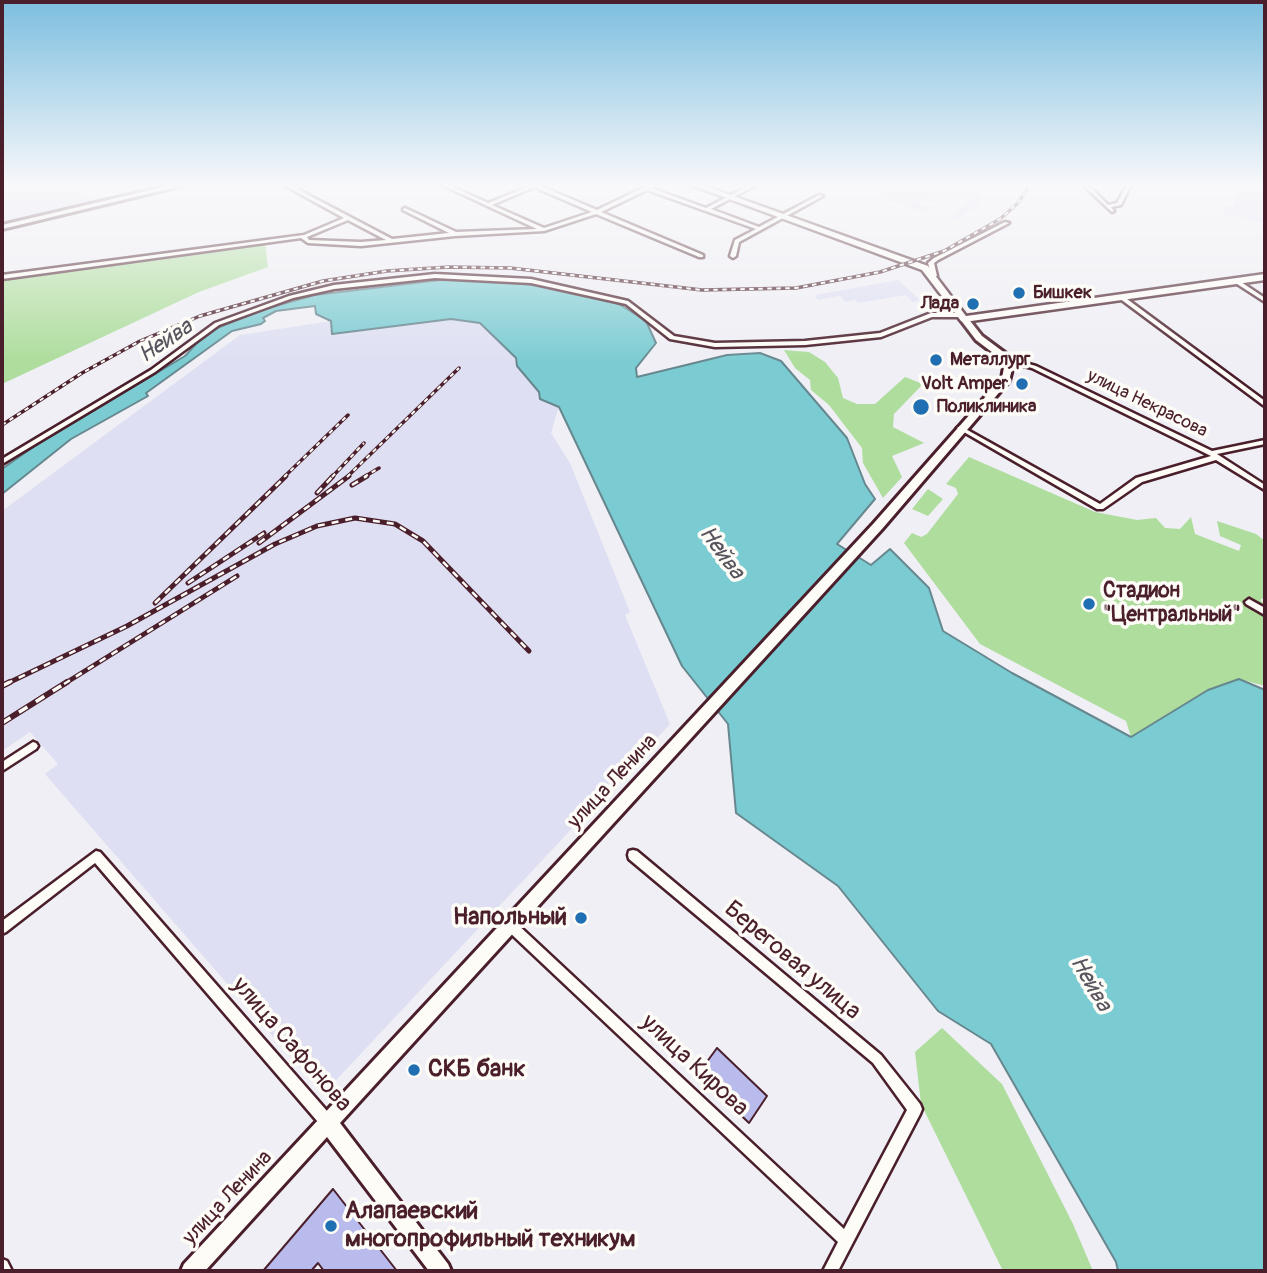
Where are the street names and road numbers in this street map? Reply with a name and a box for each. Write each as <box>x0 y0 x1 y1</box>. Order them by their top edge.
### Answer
street label: улица Некрасова <box>1083 366 1211 442</box>
street label: улица Ленина <box>563 730 663 834</box>
street label: Береговая улица <box>718 895 866 1027</box>
street label: улица Сафонова <box>225 972 357 1118</box>
street label: улица Кирова <box>634 1009 754 1123</box>
street label: улица Ленина <box>178 1146 278 1250</box>

